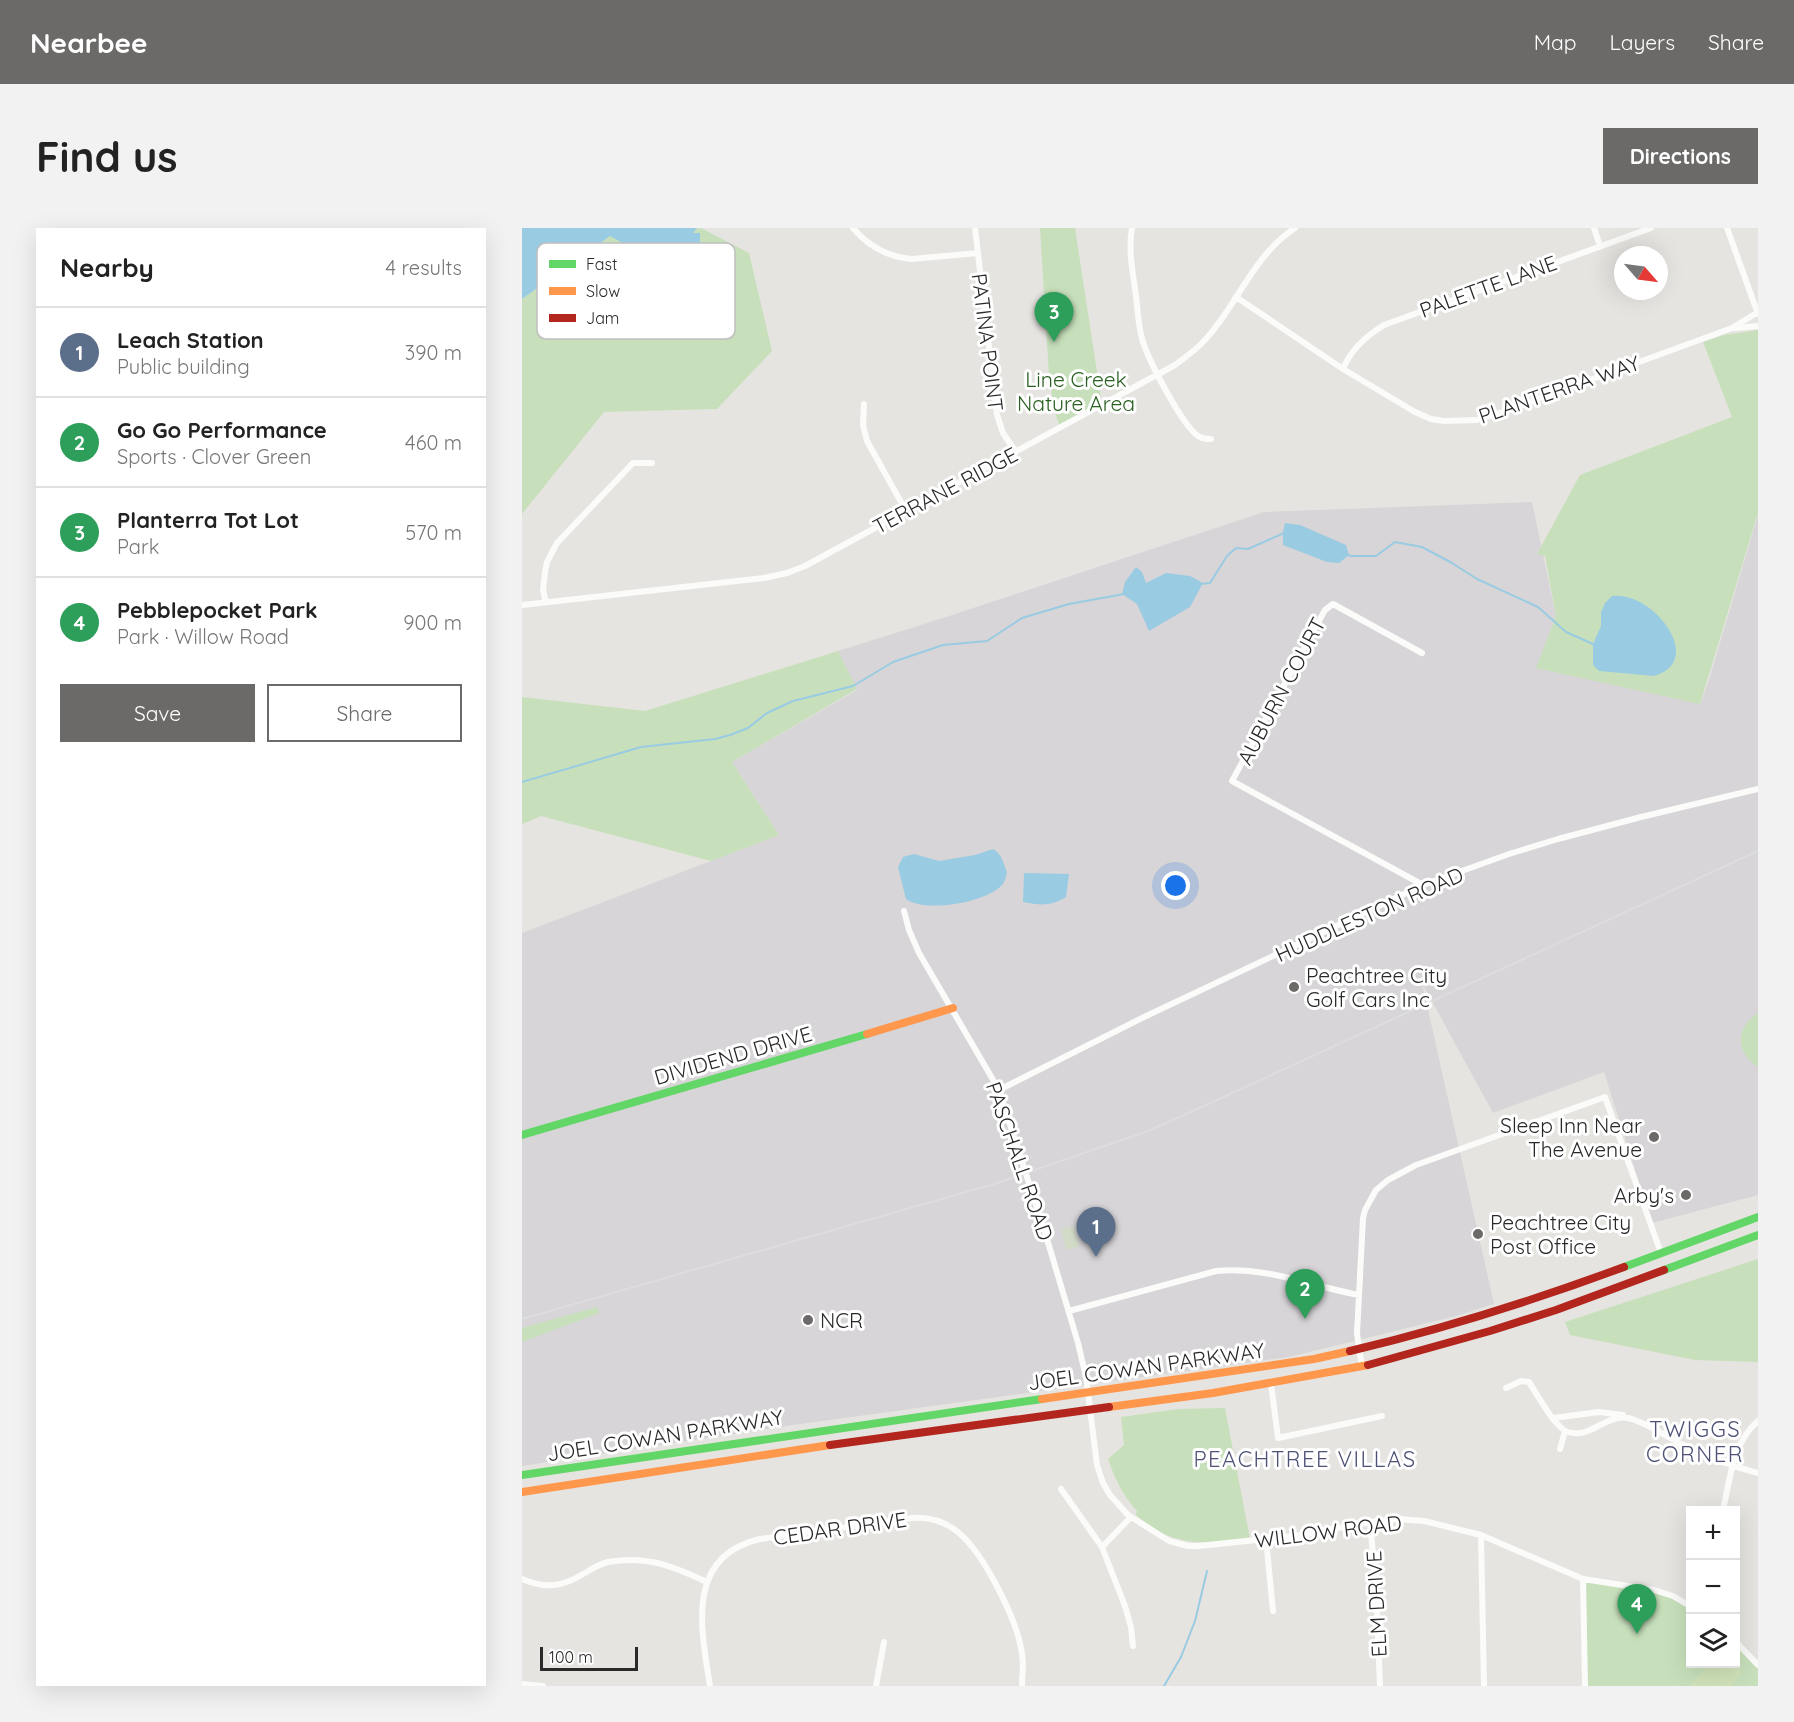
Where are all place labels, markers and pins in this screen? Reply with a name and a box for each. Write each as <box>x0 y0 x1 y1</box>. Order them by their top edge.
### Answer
pin: 3 <box>1034 292 1074 342</box>
place label: Peachtree City Golf Cars Inc <box>1306 962 1447 1012</box>
marker: Peachtree City Golf Cars Inc <box>1287 980 1301 994</box>
place label: Sleep Inn Near The Avenue <box>1500 1112 1642 1162</box>
marker: Sleep Inn Near The Avenue <box>1647 1130 1661 1144</box>
place label: Arby's <box>1614 1182 1674 1208</box>
marker: Arby's <box>1679 1188 1693 1202</box>
pin: 1 <box>1076 1208 1116 1257</box>
place label: Peachtree City Post Office <box>1490 1209 1631 1259</box>
marker: Peachtree City Post Office <box>1471 1227 1485 1241</box>
pin: 2 <box>1286 1270 1324 1319</box>
place label: NCR <box>820 1307 863 1333</box>
marker: NCR <box>801 1313 815 1327</box>
pin: 4 <box>1618 1584 1656 1634</box>

